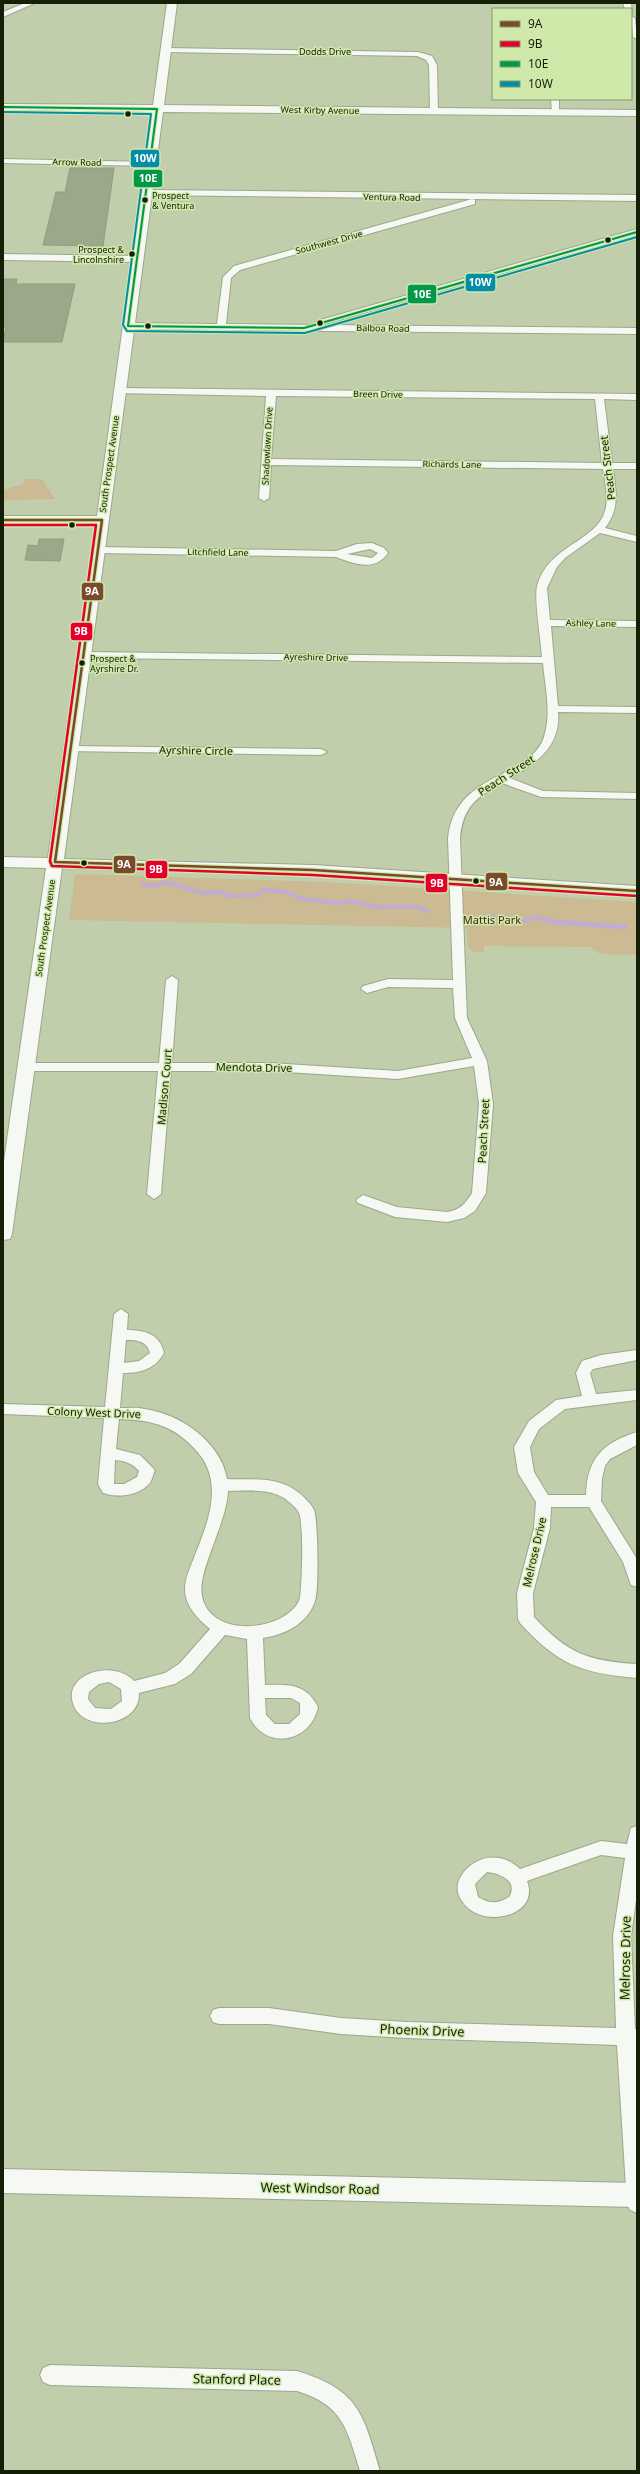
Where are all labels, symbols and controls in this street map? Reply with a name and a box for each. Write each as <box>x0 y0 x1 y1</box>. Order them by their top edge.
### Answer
legend <box>492 8 632 100</box>
text: 9A <box>528 15 543 32</box>
text: 9B <box>528 35 543 52</box>
street label: Dodds Drive <box>299 45 351 58</box>
text: 10E <box>528 55 548 72</box>
text: 10W <box>528 75 553 92</box>
street label: West Kirby Avenue <box>281 103 359 117</box>
unlabelled marker <box>123 109 133 119</box>
line badge: 10W <box>130 149 160 168</box>
text: 10W <box>133 150 157 165</box>
street label: Arrow Road <box>52 155 102 169</box>
line badge: 10E <box>133 169 163 188</box>
text: 10E <box>139 170 157 185</box>
place label: Prospect & Ventura <box>152 189 194 212</box>
street label: Ventura Road <box>363 190 421 204</box>
marker: Prospect & Ventura <box>140 195 150 205</box>
street label: Southwest Drive <box>294 227 364 257</box>
unlabelled marker <box>603 235 613 245</box>
place label: Prospect & Lincolnshire <box>73 243 124 266</box>
marker: Prospect & Lincolnshire <box>127 249 137 259</box>
line badge: 10W <box>465 273 496 292</box>
text: 10W <box>468 274 492 289</box>
line badge: 10E <box>407 284 437 304</box>
text: 10E <box>413 286 431 301</box>
unlabelled marker <box>315 318 325 328</box>
unlabelled marker <box>143 321 153 331</box>
street label: Balboa Road <box>356 321 410 335</box>
street label: Breen Drive <box>353 387 403 401</box>
street label: Shadowlawn Drive <box>258 407 276 485</box>
street label: South Prospect Avenue <box>96 415 122 513</box>
street label: Peach Street <box>596 435 618 501</box>
street label: Richards Lane <box>422 457 482 471</box>
unlabelled marker <box>67 520 77 530</box>
street label: Litchfield Lane <box>187 545 249 559</box>
line badge: 9A <box>81 582 104 601</box>
text: 9A <box>85 583 99 598</box>
street label: Ashley Lane <box>566 616 616 630</box>
line badge: 9B <box>70 622 93 641</box>
text: 9B <box>74 623 88 638</box>
street label: Ayreshire Drive <box>284 650 348 664</box>
place label: Prospect & Ayrshire Dr. <box>90 652 138 675</box>
marker: Prospect & Ayrshire Dr. <box>77 658 87 668</box>
street label: Ayrshire Circle <box>159 742 233 758</box>
street label: Peach Street <box>475 751 537 799</box>
line badge: 9A <box>113 855 136 874</box>
text: 9A <box>117 856 131 871</box>
unlabelled marker <box>79 858 89 868</box>
line badge: 9B <box>145 860 168 879</box>
text: 9B <box>149 861 163 876</box>
line badge: 9A <box>485 872 508 891</box>
line badge: 9B <box>425 873 448 893</box>
text: 9A <box>489 874 503 889</box>
text: 9B <box>430 875 444 890</box>
unlabelled marker <box>471 876 481 886</box>
street label: South Prospect Avenue <box>32 879 58 977</box>
park label: Mattis Park <box>463 912 521 927</box>
street label: Madison Court <box>153 1048 175 1126</box>
street label: Mendota Drive <box>216 1059 292 1075</box>
street label: Peach Street <box>474 1098 492 1164</box>
street label: Colony West Drive <box>47 1403 141 1421</box>
street label: Melrose Drive <box>519 1515 549 1589</box>
street label: Melrose Drive <box>615 1916 635 2000</box>
street label: Phoenix Drive <box>379 2020 465 2040</box>
street label: West Windsor Road <box>260 2178 380 2198</box>
street label: Stanford Place <box>193 2369 281 2389</box>

